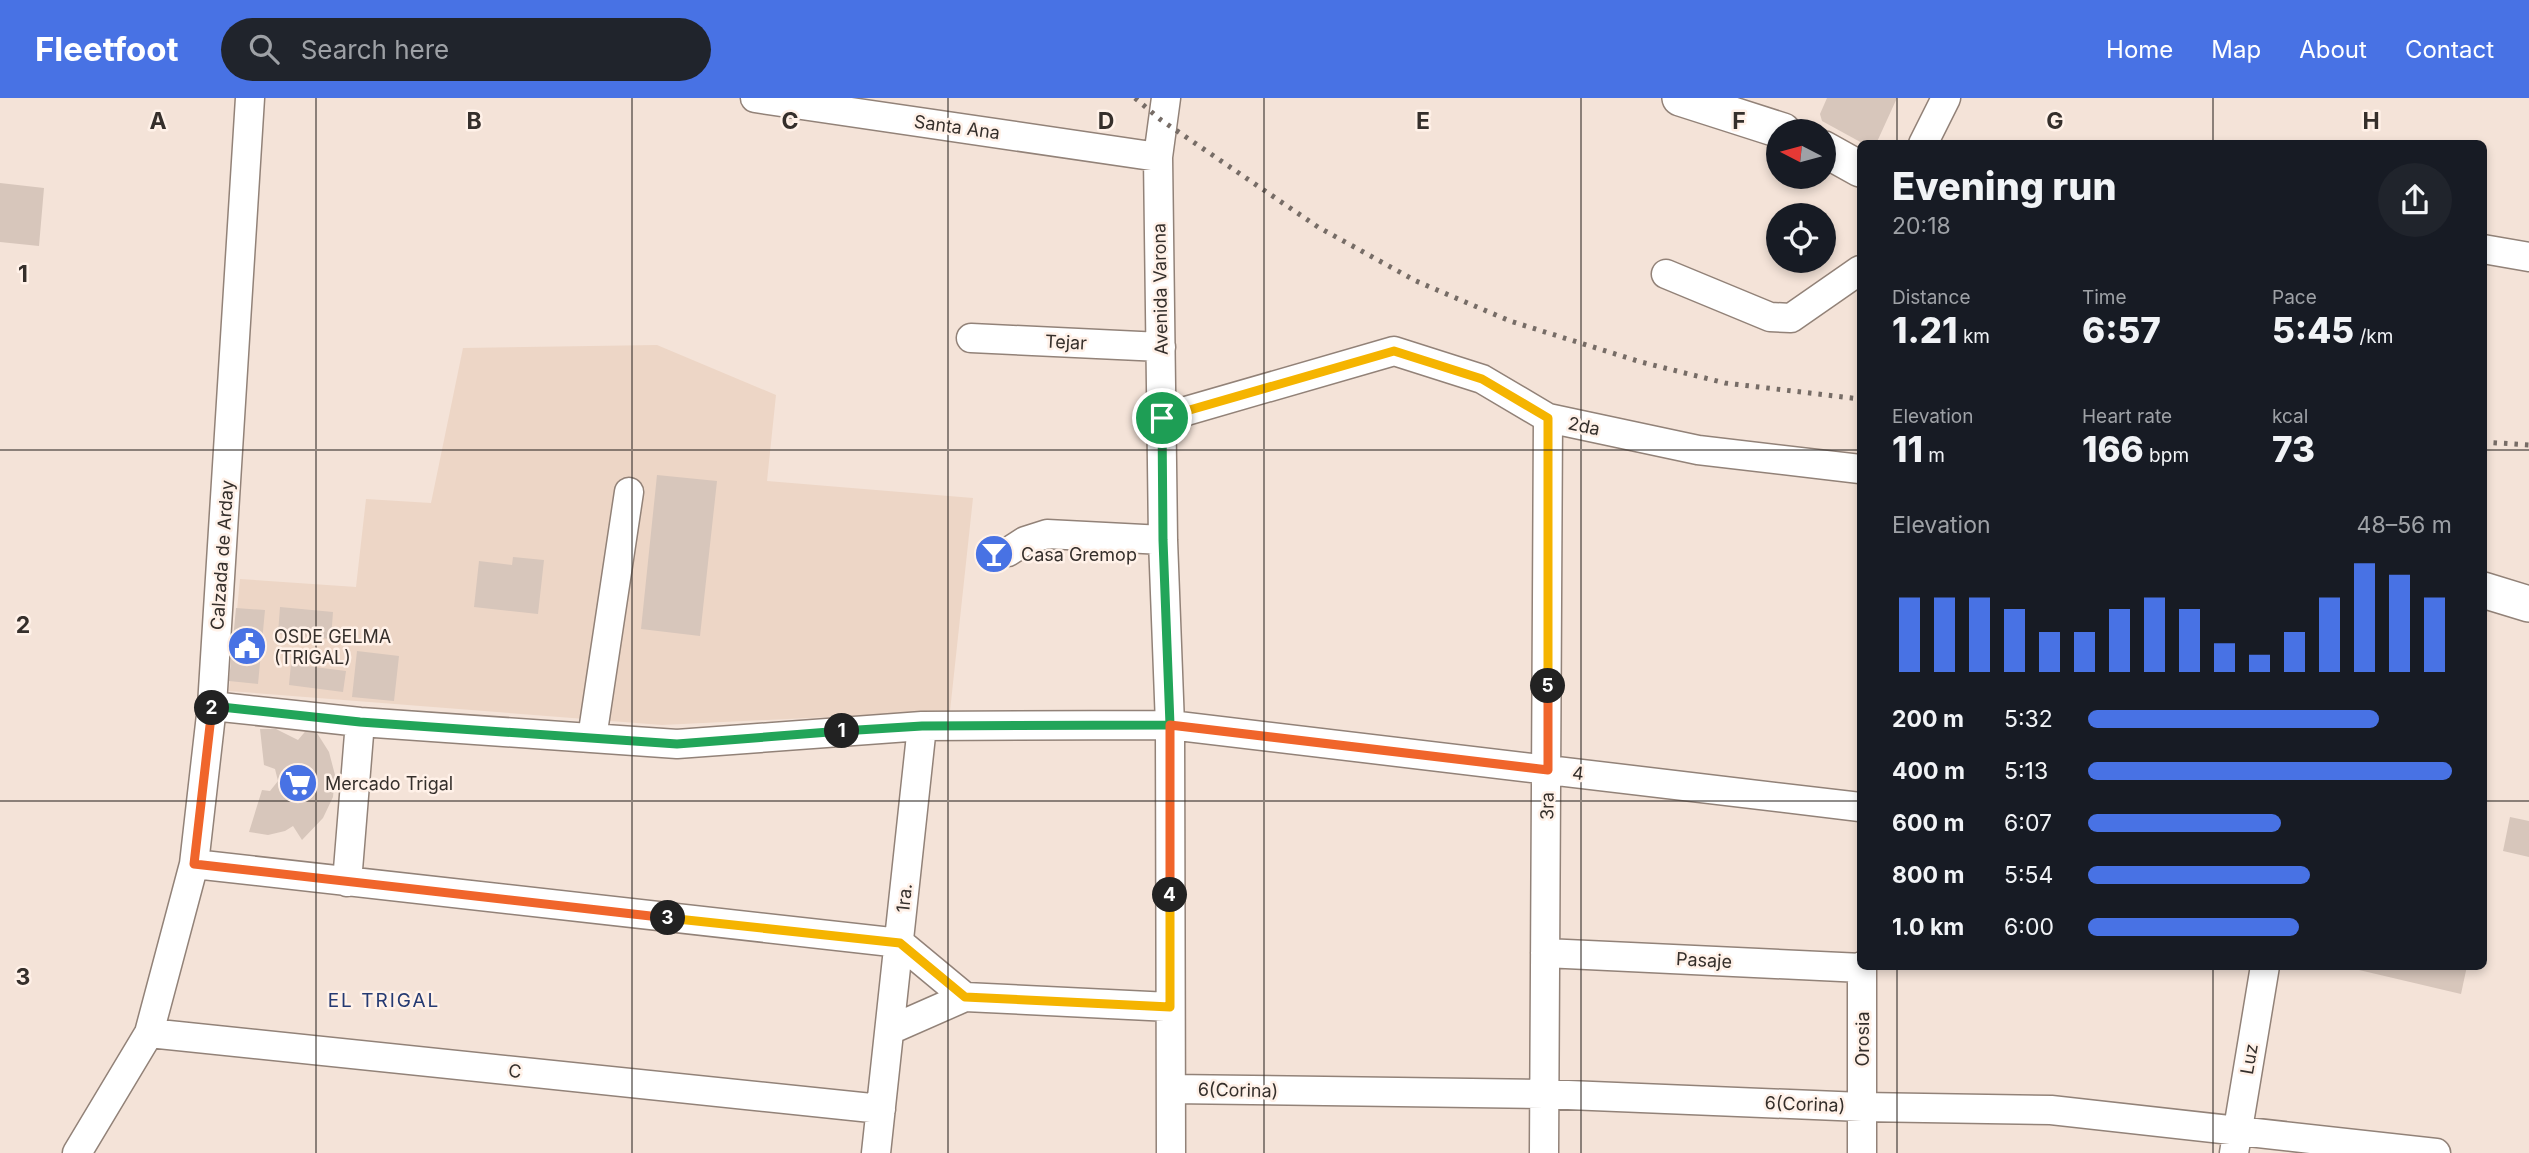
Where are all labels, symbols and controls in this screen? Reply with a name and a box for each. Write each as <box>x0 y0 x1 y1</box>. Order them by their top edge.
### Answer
search box <box>221 18 711 81</box>
text: Fleetfoot <box>35 29 179 69</box>
icon: search <box>245 30 283 68</box>
text: Search here <box>301 34 449 65</box>
text: Home <box>2106 35 2173 64</box>
text: Map <box>2211 35 2261 64</box>
text: About <box>2299 35 2367 64</box>
text: Contact <box>2405 35 2494 64</box>
text: A <box>149 107 167 135</box>
text: B <box>466 107 482 135</box>
text: C <box>781 107 799 135</box>
text: D <box>1098 107 1114 135</box>
text: E <box>1416 107 1430 135</box>
text: F <box>1732 107 1746 135</box>
text: G <box>2046 107 2064 135</box>
text: H <box>2362 107 2380 135</box>
street label: Santa Ana <box>913 111 1001 143</box>
north arrow <box>1766 119 1836 189</box>
map controls <box>1766 119 1836 273</box>
text: Evening run <box>1892 163 2117 209</box>
button: share <box>2378 163 2452 237</box>
button: locate <box>1766 203 1836 273</box>
text: 20:18 <box>1892 212 1951 240</box>
street label: Avenida Varona <box>1148 223 1172 355</box>
text: 1 <box>18 260 28 288</box>
text: Distance <box>1892 286 1970 309</box>
text: Time <box>2082 286 2127 309</box>
text: Pace <box>2272 286 2317 309</box>
text: 1.21 <box>1892 309 1958 351</box>
text: 6:57 <box>2082 309 2161 351</box>
text: 5:45 <box>2272 309 2354 351</box>
text: km <box>1958 325 1990 348</box>
text: /km <box>2354 325 2393 348</box>
street label: Tejar <box>1045 330 1088 354</box>
pin <box>1132 388 1192 448</box>
icon: arrive <box>1143 399 1181 437</box>
text: Elevation <box>1892 405 1973 428</box>
text: Heart rate <box>2082 405 2172 428</box>
text: kcal <box>2272 405 2308 428</box>
street label: 2da <box>1566 412 1602 440</box>
text: 11 <box>1892 428 1923 470</box>
text: 166 <box>2082 428 2144 470</box>
text: 73 <box>2272 428 2315 470</box>
text: m <box>1923 444 1945 467</box>
text: bpm <box>2144 444 2189 467</box>
street label: Calzada de Arday <box>206 479 238 631</box>
text: Elevation <box>1892 511 1991 539</box>
text: 48–56 m <box>2357 511 2452 539</box>
bar icon: Casa Gremop <box>973 533 1015 575</box>
place label: Casa Gremop <box>1021 544 1137 565</box>
text: 2 <box>16 611 30 639</box>
public building icon: OSDE GELMA (TRIGAL) <box>226 625 268 667</box>
place label: OSDE GELMA (TRIGAL) <box>274 626 391 668</box>
pin: 5 <box>1530 668 1566 704</box>
text: 5 <box>1541 674 1554 697</box>
pin: 2 <box>194 690 230 726</box>
text: 2 <box>206 696 217 719</box>
text: 200 m <box>1892 705 1964 733</box>
text: 5:32 <box>2004 705 2053 733</box>
pin: 1 <box>824 714 860 748</box>
text: 1 <box>837 719 846 742</box>
text: 400 m <box>1892 757 1965 785</box>
text: 5:13 <box>2004 757 2048 785</box>
supermarket icon: Mercado Trigal <box>277 762 319 804</box>
street label: 4 <box>1571 762 1585 784</box>
place label: Mercado Trigal <box>325 773 453 794</box>
street label: 3ra <box>1536 792 1558 820</box>
text: 600 m <box>1892 809 1964 837</box>
text: 6:07 <box>2004 809 2052 837</box>
text: 800 m <box>1892 861 1964 889</box>
text: 5:54 <box>2004 861 2053 889</box>
pin: 4 <box>1152 878 1188 912</box>
street label: 1ra. <box>892 882 916 914</box>
text: 4 <box>1163 883 1176 906</box>
pin: 3 <box>650 900 686 936</box>
text: 3 <box>661 906 674 929</box>
text: 1.0 km <box>1892 913 1964 941</box>
text: 6:00 <box>2004 913 2054 941</box>
street label: Pasaje <box>1675 948 1733 972</box>
text: 3 <box>16 963 30 991</box>
district label: EL TRIGAL <box>328 989 440 1012</box>
street label: Orosia <box>1852 1011 1873 1067</box>
street label: Luz <box>2236 1042 2262 1076</box>
street label: C <box>507 1060 523 1082</box>
street label: 6(Corina) <box>1198 1079 1278 1101</box>
street label: 6(Corina) <box>1764 1092 1846 1116</box>

